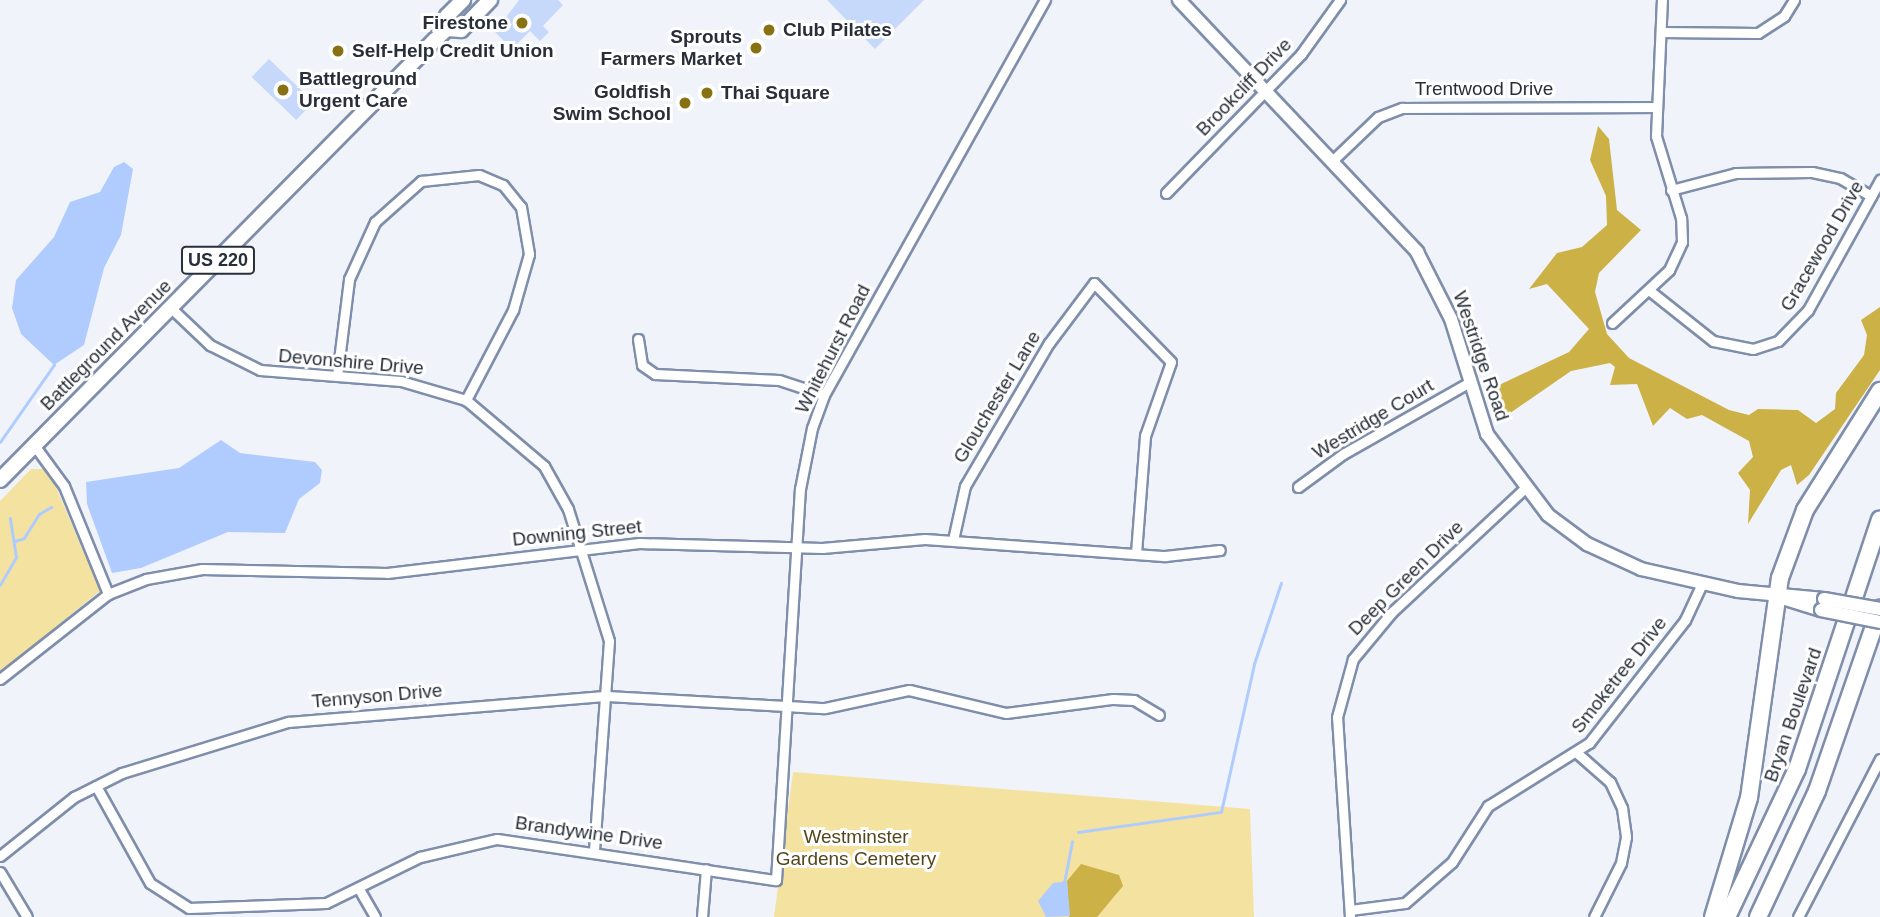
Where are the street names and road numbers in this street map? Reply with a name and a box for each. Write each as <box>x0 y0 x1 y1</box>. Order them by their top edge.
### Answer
street label: Brookcliff Drive <box>1192 33 1296 141</box>
street label: Trentwood Drive <box>1415 78 1553 100</box>
street label: Gracewood Drive <box>1775 177 1869 315</box>
road number: US 220 <box>180 246 256 274</box>
street label: Battleground Avenue <box>35 274 177 416</box>
street label: Whitehurst Road <box>791 281 875 417</box>
street label: Westridge Road <box>1448 288 1514 424</box>
street label: Glouchester Lane <box>949 327 1045 467</box>
street label: Devonshire Drive <box>277 344 425 380</box>
street label: Westridge Court <box>1308 374 1438 464</box>
street label: Downing Street <box>511 515 643 551</box>
street label: Deep Green Drive <box>1344 516 1468 640</box>
street label: Smoketree Drive <box>1566 612 1672 738</box>
street label: Bryan Boulevard <box>1759 645 1827 785</box>
street label: Tennyson Drive <box>311 679 443 713</box>
street label: Brandywine Drive <box>514 811 664 855</box>

